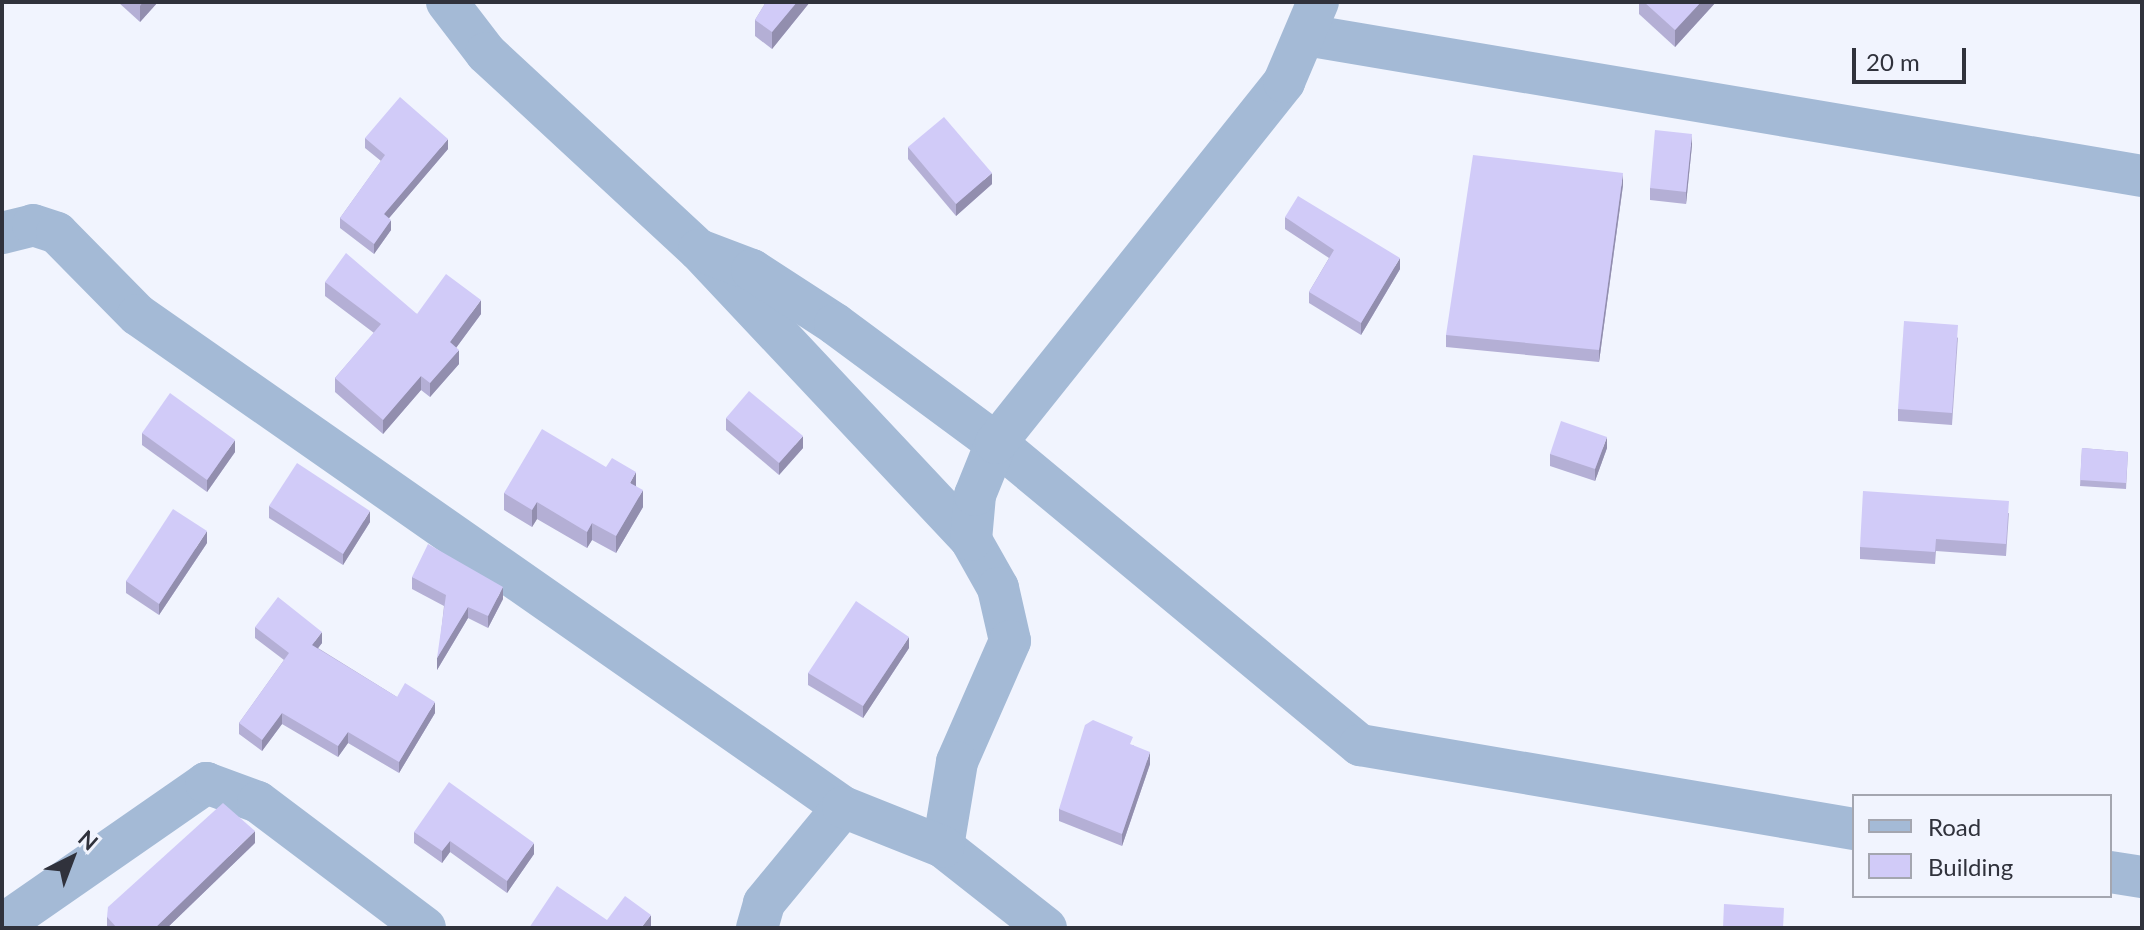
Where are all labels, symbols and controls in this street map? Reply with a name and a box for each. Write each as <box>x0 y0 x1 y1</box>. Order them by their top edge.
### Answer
scale bar <box>1856 32 1970 82</box>
text: 20 m <box>1866 47 1920 76</box>
legend <box>1852 794 2112 898</box>
text: Road <box>1928 812 1981 841</box>
north arrow <box>32 818 112 898</box>
text: N <box>73 824 104 855</box>
text: Building <box>1928 852 2013 881</box>

